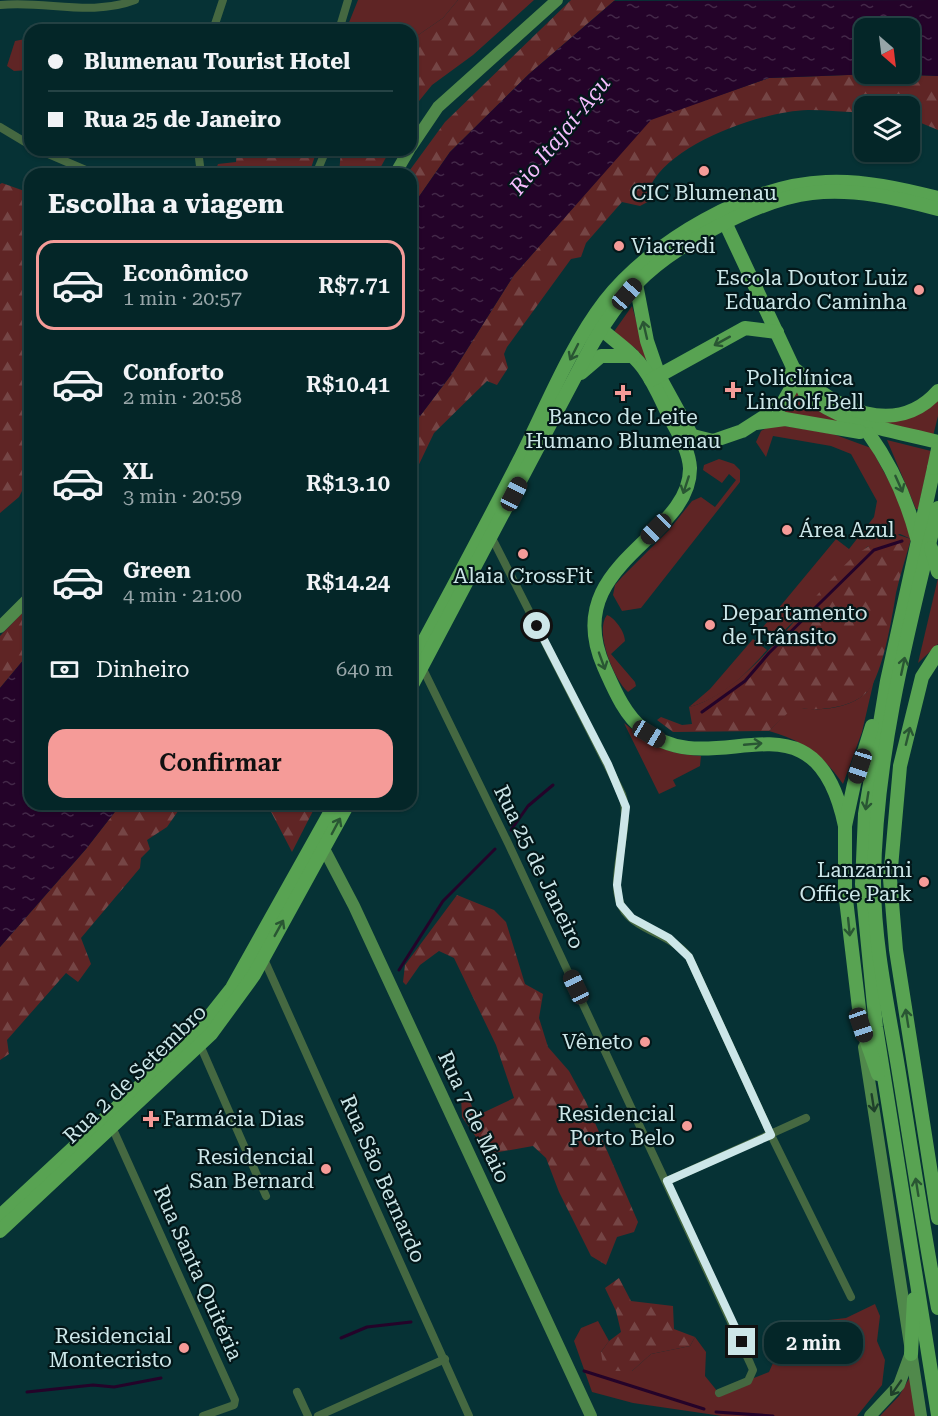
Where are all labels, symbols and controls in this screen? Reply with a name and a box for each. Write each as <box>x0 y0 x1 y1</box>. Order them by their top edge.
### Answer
north arrow <box>854 18 920 84</box>
map controls <box>854 18 920 162</box>
text: Blumenau Tourist Hotel <box>84 49 350 74</box>
water label: Rio Itajaí-Açu <box>504 71 615 200</box>
button: layers <box>854 96 920 162</box>
text: Rua 25 de Janeiro <box>84 107 281 132</box>
marker: CIC Blumenau <box>697 164 711 178</box>
place label: CIC Blumenau <box>631 181 777 205</box>
text: Escolha a viagem <box>48 188 284 220</box>
place label: Viacredi <box>631 234 716 258</box>
marker: Viacredi <box>612 239 626 253</box>
icon: car <box>51 258 105 312</box>
text: Econômico <box>123 261 249 286</box>
place label: Escola Doutor Luiz Eduardo Caminha <box>716 266 908 314</box>
text: R$7.71 <box>318 273 390 298</box>
car <box>608 275 646 313</box>
marker: Escola Doutor Luiz Eduardo Caminha <box>912 283 926 297</box>
text: 1 min · 20:57 <box>123 286 242 310</box>
one-way arrow <box>639 321 650 341</box>
one-way arrow <box>714 335 731 347</box>
one-way arrow <box>568 343 580 361</box>
icon: car <box>51 357 105 411</box>
text: Conforto <box>123 360 224 385</box>
place label: Policlínica Lindolf Bell <box>746 366 864 414</box>
text: R$10.41 <box>306 372 390 397</box>
marker: Policlínica Lindolf Bell <box>724 381 742 399</box>
marker: Banco de Leite Humano Blumenau <box>614 384 632 402</box>
text: 2 min · 20:58 <box>123 385 242 409</box>
place label: Banco de Leite Humano Blumenau <box>525 405 721 453</box>
icon: car <box>51 456 105 510</box>
text: XL <box>123 459 153 484</box>
text: R$13.10 <box>306 471 390 496</box>
car <box>498 474 530 514</box>
one-way arrow <box>893 475 905 493</box>
one-way arrow <box>679 476 690 494</box>
text: 3 min · 20:59 <box>123 484 242 508</box>
car <box>637 510 675 548</box>
place label: Área Azul <box>799 517 895 542</box>
marker: Área Azul <box>780 523 794 537</box>
marker: Alaia CrossFit <box>516 547 530 561</box>
icon: car <box>51 555 105 609</box>
text: Green <box>123 558 191 583</box>
place label: Alaia CrossFit <box>453 564 593 588</box>
text: R$14.24 <box>306 570 390 595</box>
text: 4 min · 21:00 <box>123 583 242 607</box>
place label: Departamento de Trânsito <box>722 601 868 649</box>
route start <box>523 612 550 639</box>
marker: Departamento de Trânsito <box>703 618 717 632</box>
one-way arrow <box>598 651 609 669</box>
icon: cash <box>48 653 81 686</box>
text: Dinheiro <box>96 657 190 682</box>
text: 640 m <box>336 657 393 681</box>
one-way arrow <box>897 657 909 676</box>
car <box>629 717 669 751</box>
one-way arrow <box>902 726 914 745</box>
button: Confirmar <box>48 729 393 798</box>
one-way arrow <box>742 738 762 749</box>
car <box>846 746 874 786</box>
street label: Rua 25 de Janeiro <box>489 781 589 953</box>
one-way arrow <box>862 790 873 810</box>
one-way arrow <box>330 818 342 835</box>
place label: Lanzarini Office Park <box>799 858 912 906</box>
marker: Lanzarini Office Park <box>917 875 931 889</box>
one-way arrow <box>844 916 855 936</box>
one-way arrow <box>274 919 285 937</box>
car <box>560 967 592 1007</box>
street label: Rua 2 de Setembro <box>59 1000 211 1148</box>
car <box>847 1005 875 1045</box>
one-way arrow <box>901 1009 912 1028</box>
place label: Vêneto <box>562 1030 633 1054</box>
marker: Vêneto <box>638 1035 652 1049</box>
street label: Rua 7 de Maio <box>433 1048 515 1186</box>
street label: Rua São Bernardo <box>335 1092 431 1266</box>
one-way arrow <box>867 1093 878 1113</box>
place label: Residencial Porto Belo <box>558 1102 676 1150</box>
place label: Farmácia Dias <box>163 1107 304 1131</box>
marker: Farmácia Dias <box>144 1112 158 1126</box>
marker: Residencial Porto Belo <box>680 1119 694 1133</box>
place label: Residencial San Bernard <box>189 1145 315 1193</box>
marker: Residencial San Bernard <box>319 1162 333 1176</box>
one-way arrow <box>911 1178 922 1198</box>
street label: Rua Santa Quitéria <box>149 1182 248 1365</box>
callout: 2 min <box>763 1321 862 1363</box>
place label: Residencial Montecristo <box>49 1324 173 1372</box>
route end <box>728 1328 755 1355</box>
text: 2 min <box>786 1331 841 1355</box>
marker: Residencial Montecristo <box>177 1341 191 1355</box>
one-way arrow <box>889 1380 902 1396</box>

